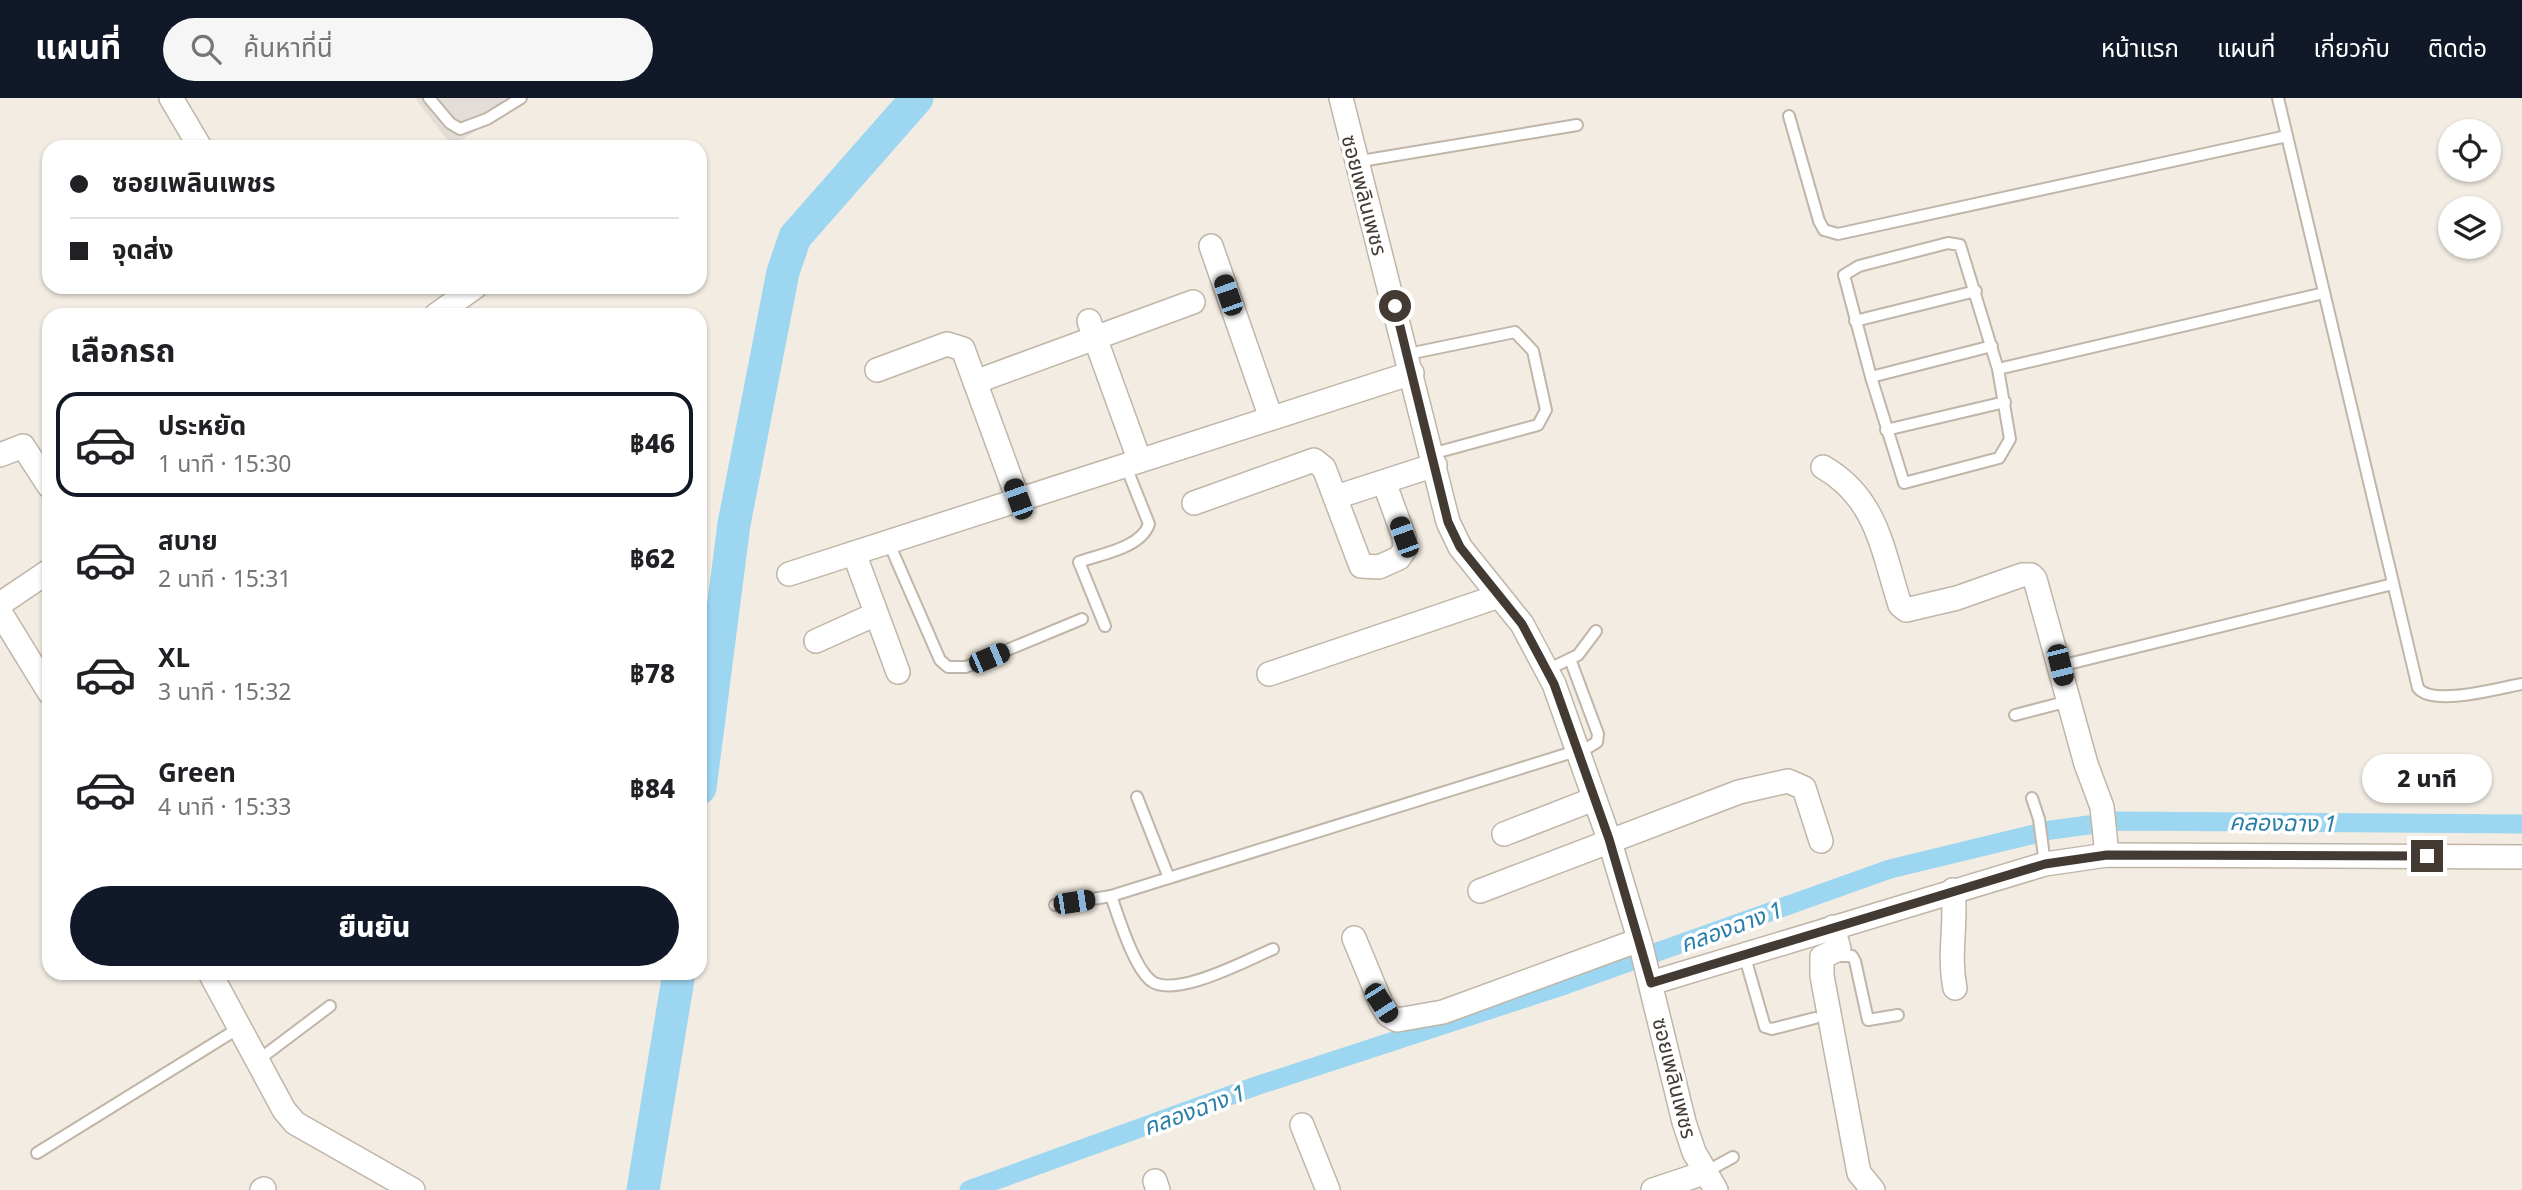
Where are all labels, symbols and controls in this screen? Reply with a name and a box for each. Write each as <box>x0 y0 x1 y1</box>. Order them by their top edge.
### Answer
search box <box>163 18 653 81</box>
text: แผนที่ <box>35 24 121 69</box>
text: ค้นหาที่นี่ <box>243 29 333 65</box>
icon: search <box>187 30 225 68</box>
text: หน้าแรก <box>2101 31 2179 64</box>
text: แผนที่ <box>2217 31 2275 64</box>
text: เกี่ยวกับ <box>2313 31 2390 64</box>
text: ติดต่อ <box>2428 31 2487 64</box>
map controls <box>2438 119 2501 259</box>
button: locate <box>2438 119 2501 182</box>
street label: ซอยเพลินเพชร <box>1335 132 1395 258</box>
text: ซอยเพลินเพชร <box>112 164 276 200</box>
button: layers <box>2438 196 2501 259</box>
text: จุดส่ง <box>112 231 174 267</box>
car <box>1212 272 1245 318</box>
route start <box>1379 290 1411 322</box>
text: เลือกรถ <box>70 328 175 371</box>
text: ประหยัด <box>158 407 246 443</box>
icon: car <box>74 413 137 476</box>
text: ฿46 <box>630 425 675 461</box>
text: 1 นาที · 15:30 <box>158 447 292 479</box>
car <box>1001 476 1036 522</box>
car <box>1387 514 1422 560</box>
text: สบาย <box>158 522 218 558</box>
icon: car <box>74 528 137 591</box>
text: ฿62 <box>630 540 675 576</box>
text: 2 นาที · 15:31 <box>158 562 292 594</box>
text: XL <box>158 639 190 675</box>
car <box>966 640 1013 676</box>
car <box>2045 642 2076 688</box>
icon: car <box>74 643 137 706</box>
text: ฿78 <box>630 655 675 691</box>
text: 3 นาที · 15:32 <box>158 675 292 707</box>
text: Green <box>158 754 236 790</box>
callout: 2 นาที <box>2362 754 2492 804</box>
icon: car <box>74 758 137 821</box>
text: 2 นาที <box>2397 762 2457 794</box>
text: ฿84 <box>630 770 675 806</box>
text: 4 นาที · 15:33 <box>158 790 292 822</box>
water label: คลองฉาง 1 <box>2229 805 2337 839</box>
route end <box>2411 840 2443 872</box>
button: ยืนยัน <box>70 886 679 966</box>
car <box>1052 888 1097 916</box>
water label: คลองฉาง 1 <box>1675 893 1787 959</box>
car <box>1361 980 1402 1026</box>
street label: ซอยเพลินเพชร <box>1646 1015 1704 1141</box>
water label: คลองฉาง 1 <box>1138 1076 1250 1142</box>

